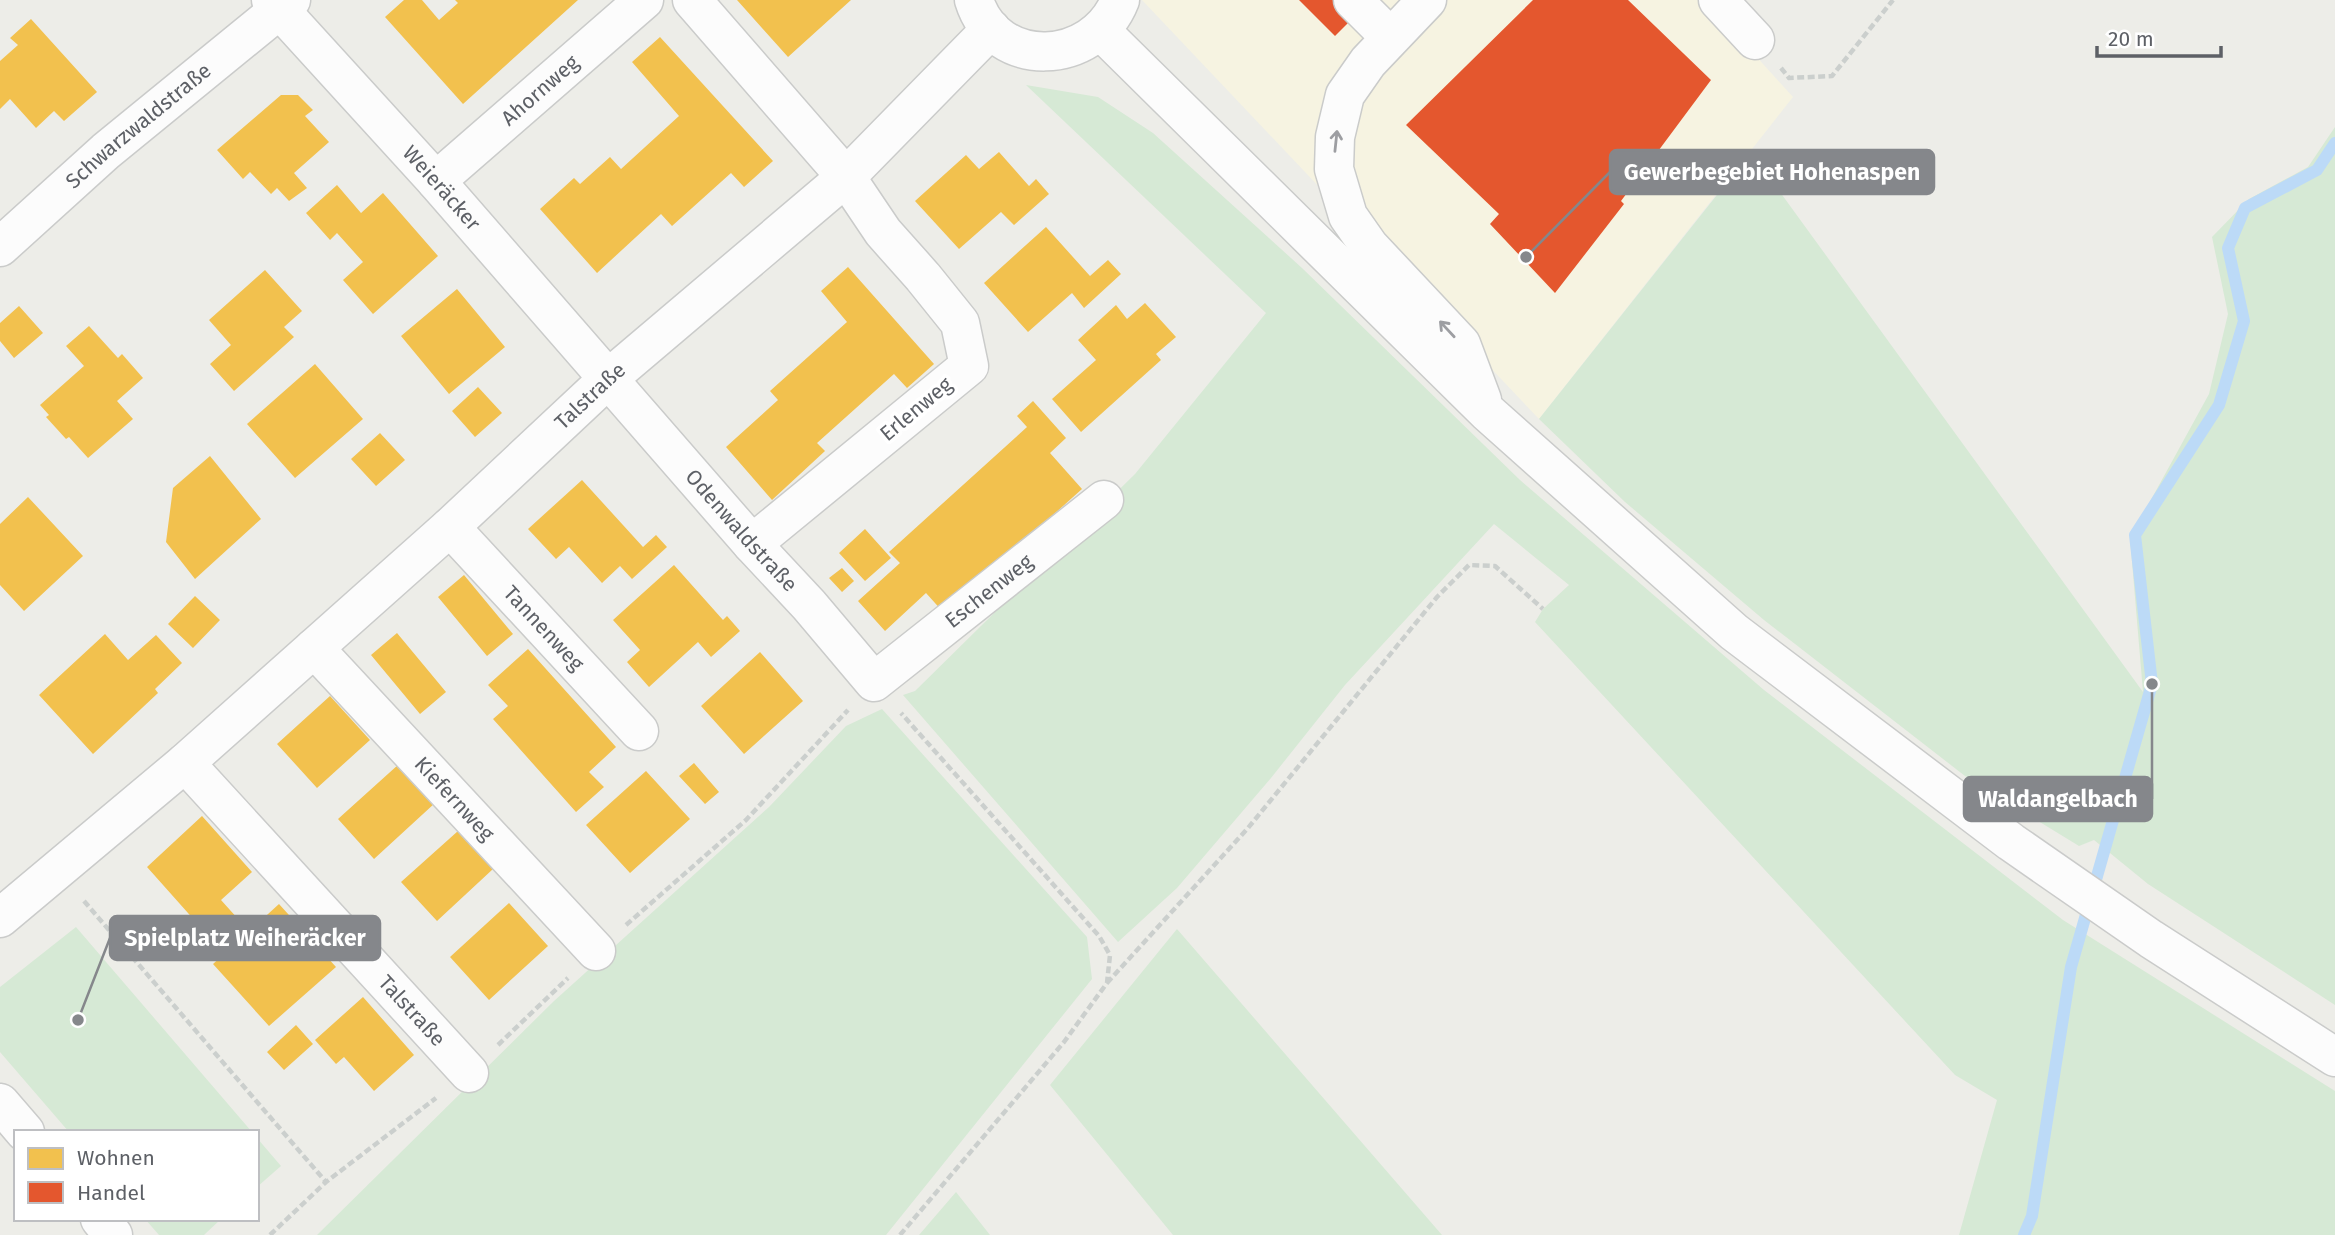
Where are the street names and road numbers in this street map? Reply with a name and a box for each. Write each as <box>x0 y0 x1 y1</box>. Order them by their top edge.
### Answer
street label: Ahornweg <box>496 50 584 131</box>
street label: Schwarzwaldstraße <box>60 57 216 194</box>
street label: Weieräcker <box>397 140 486 236</box>
street label: Talstraße <box>549 357 631 435</box>
street label: Erlenweg <box>875 371 957 447</box>
street label: Odenwaldstraße <box>680 464 803 597</box>
street label: Eschenweg <box>940 548 1038 634</box>
street label: Tannenweg <box>498 580 590 676</box>
street label: Kiefernweg <box>409 751 500 846</box>
street label: Talstraße <box>373 970 451 1052</box>

